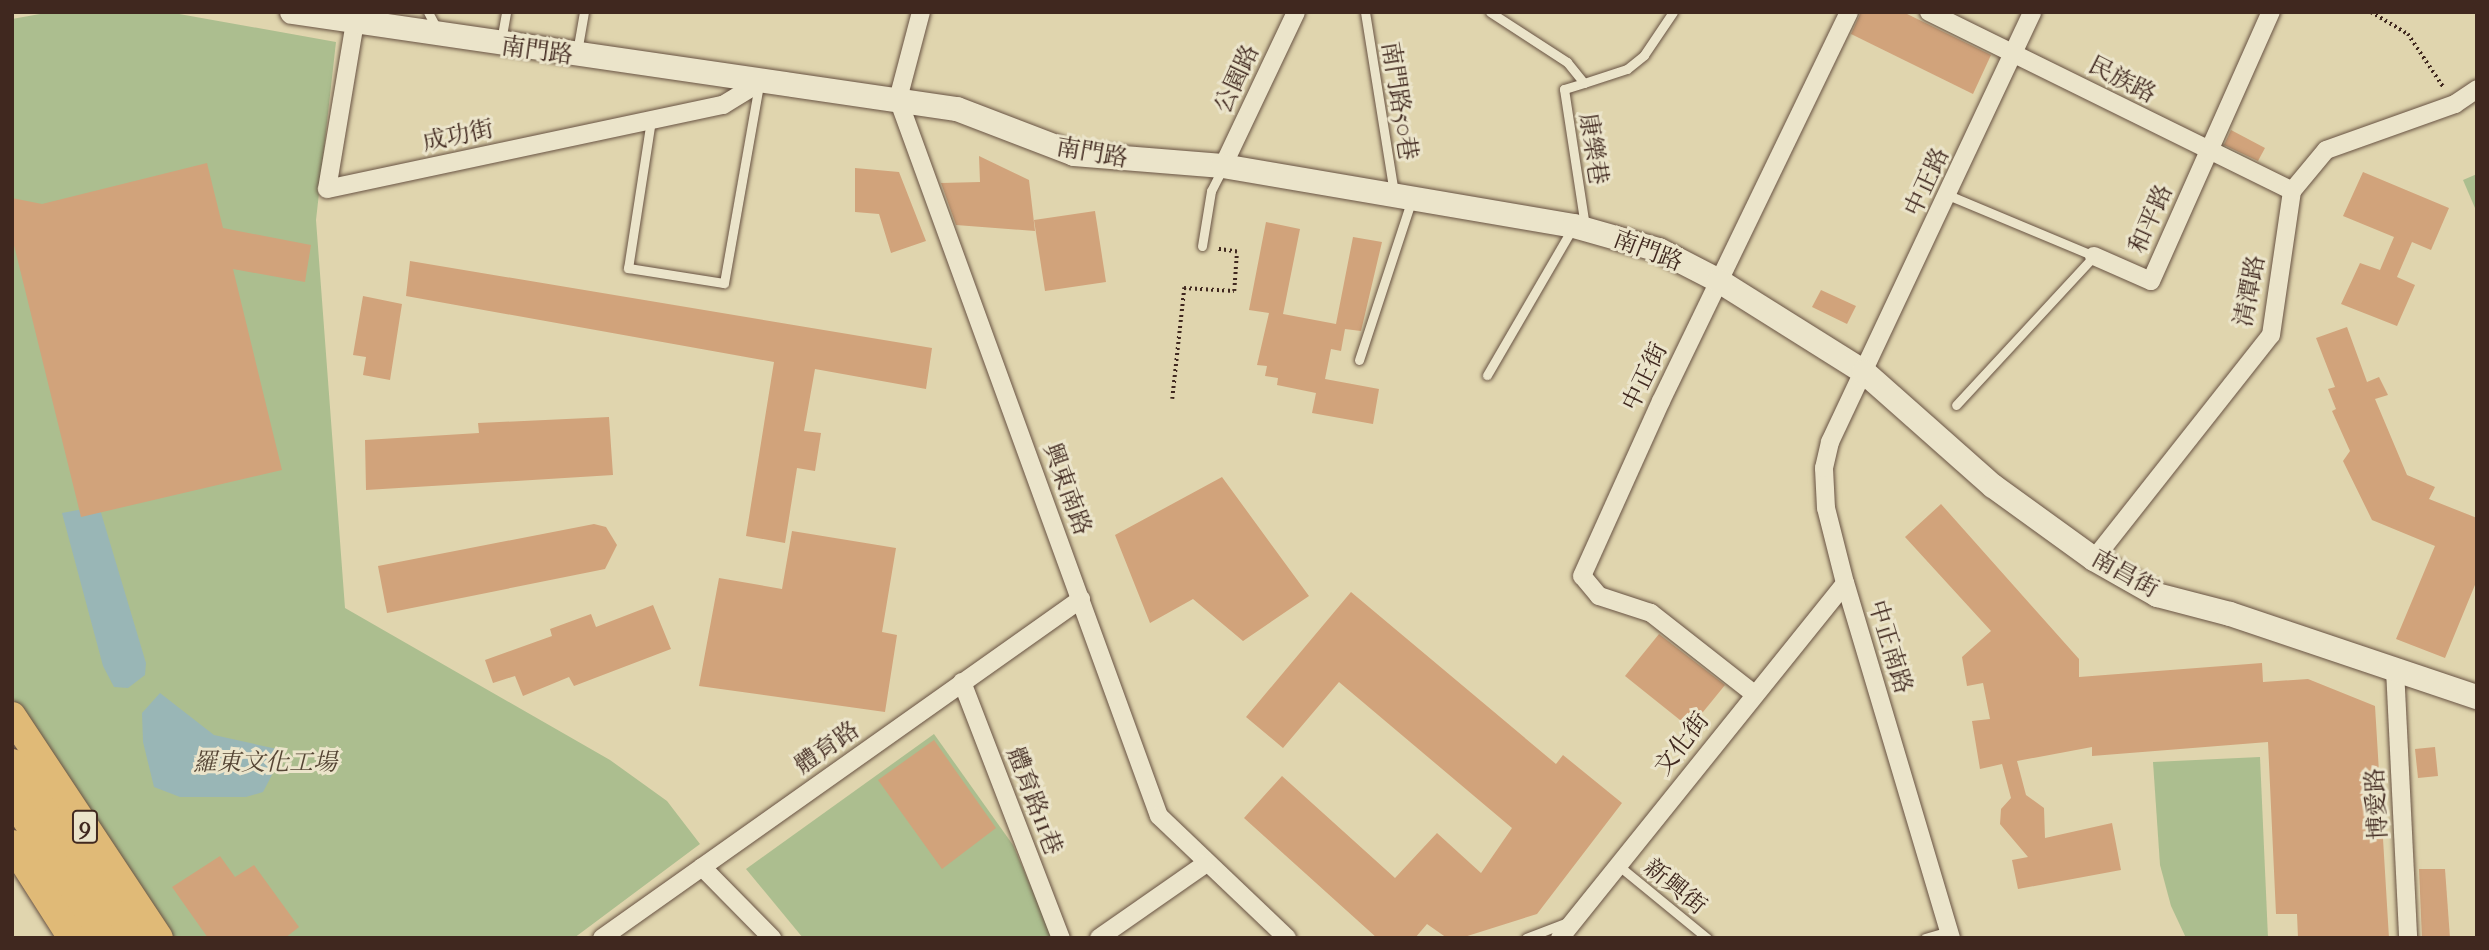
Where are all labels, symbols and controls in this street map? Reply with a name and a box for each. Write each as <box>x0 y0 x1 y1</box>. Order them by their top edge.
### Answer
street label: 南門路 <box>499 32 575 70</box>
street label: 公園路 <box>1209 40 1265 118</box>
street label: 南門路50巷 <box>1375 40 1423 162</box>
street label: 民族路 <box>2083 51 2161 109</box>
street label: 康樂巷 <box>1573 111 1613 187</box>
street label: 成功街 <box>420 114 496 158</box>
street label: 南門路 <box>1054 133 1130 173</box>
street label: 中正路 <box>1899 143 1955 221</box>
street label: 和平路 <box>2123 180 2179 258</box>
street label: 南門路 <box>1609 225 1687 277</box>
street label: 清潭路 <box>2229 253 2271 329</box>
street label: 中正街 <box>1616 338 1674 416</box>
street label: 興東南路 <box>1037 439 1097 539</box>
street label: 南昌街 <box>2087 544 2163 604</box>
street label: 中正南路 <box>1862 597 1918 697</box>
street label: 文化街 <box>1648 707 1716 781</box>
street label: 體育路 <box>789 716 865 780</box>
street label: 體育路11巷 <box>1000 743 1068 859</box>
park label: 羅東文化工場 <box>193 749 337 777</box>
street label: 博愛路 <box>2361 767 2393 841</box>
road number: 9 <box>71 807 99 846</box>
street label: 新興街 <box>1638 853 1712 921</box>

